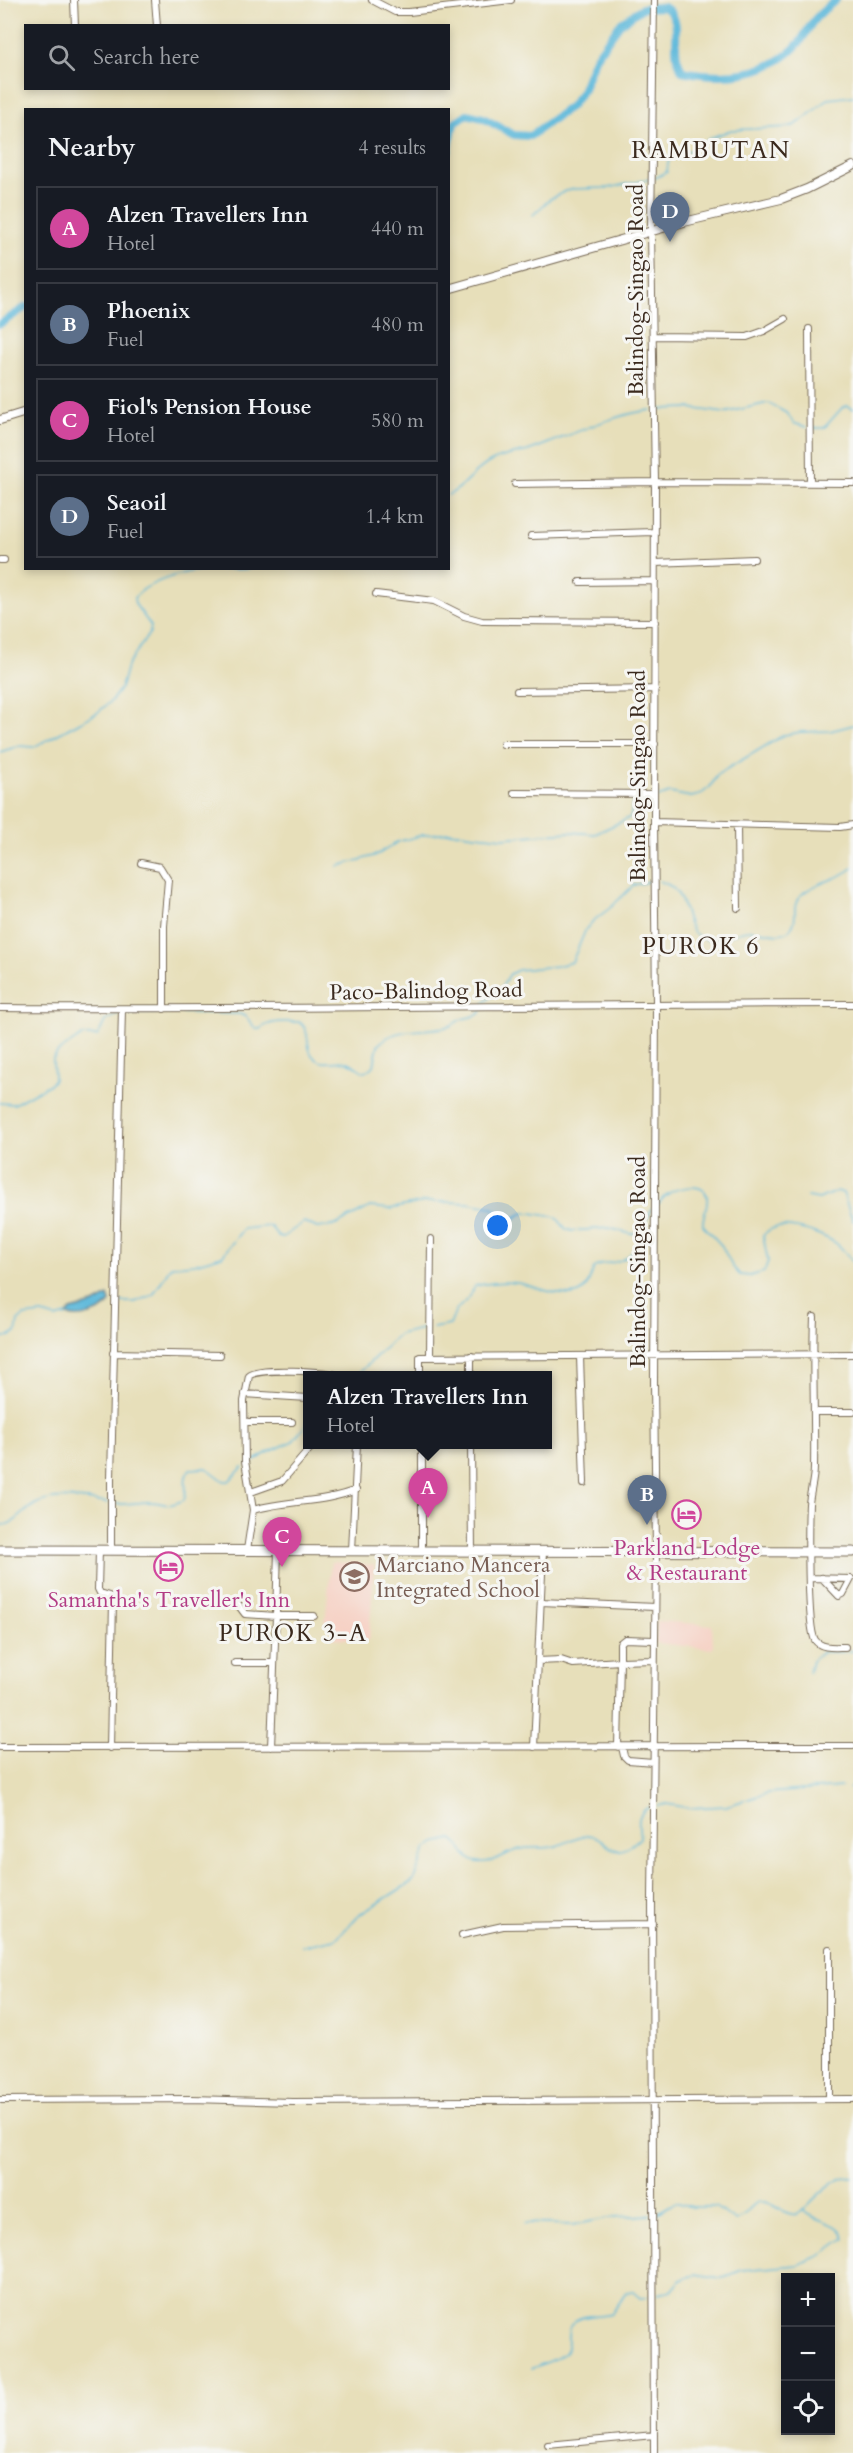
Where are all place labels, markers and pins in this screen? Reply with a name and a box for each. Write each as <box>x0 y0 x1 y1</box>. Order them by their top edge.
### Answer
pin: D <box>650 192 690 242</box>
pin: A <box>408 1468 448 1518</box>
pin: B <box>628 1476 666 1525</box>
hotel icon: Parkland Lodge & Restaurant <box>671 1499 703 1531</box>
pin: C <box>262 1518 302 1567</box>
place label: Parkland Lodge & Restaurant <box>614 1533 760 1588</box>
place label: Marciano Mancera Integrated School <box>376 1550 551 1605</box>
hotel icon: Samantha's Traveller's Inn <box>153 1551 185 1583</box>
school or university icon: Marciano Mancera Integrated School <box>339 1561 371 1593</box>
place label: Samantha's Traveller's Inn <box>48 1585 291 1615</box>

